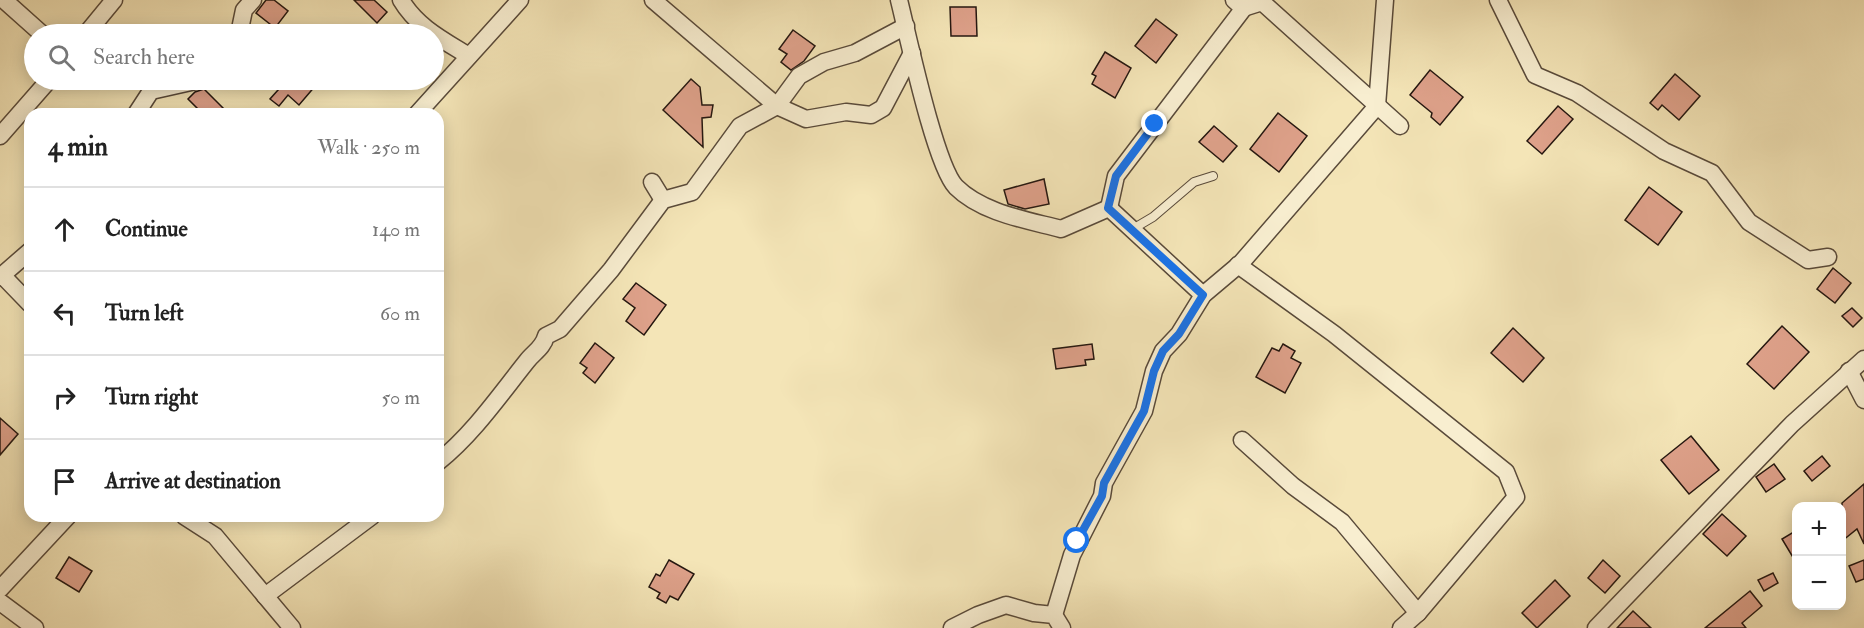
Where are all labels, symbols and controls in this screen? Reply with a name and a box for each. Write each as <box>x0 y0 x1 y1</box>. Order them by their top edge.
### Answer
search box <box>24 24 444 90</box>
icon: search <box>45 41 78 74</box>
text: Search here <box>93 43 195 71</box>
route end <box>1141 110 1167 136</box>
text: 4 min <box>48 131 108 163</box>
text: Walk · 250 m <box>317 135 420 160</box>
icon: ahead <box>48 213 81 246</box>
text: Continue <box>105 215 188 243</box>
text: 140 m <box>372 217 420 242</box>
icon: left <box>48 297 81 330</box>
text: Turn left <box>105 299 184 327</box>
text: 60 m <box>380 301 420 326</box>
icon: right <box>48 381 81 414</box>
text: Turn right <box>105 383 198 411</box>
text: 50 m <box>381 385 420 410</box>
icon: arrive <box>48 465 81 498</box>
text: Arrive at destination <box>105 467 281 495</box>
map controls <box>1792 502 1846 610</box>
button: + <box>1792 502 1846 556</box>
route start <box>1063 527 1089 553</box>
button: − <box>1792 556 1846 610</box>

